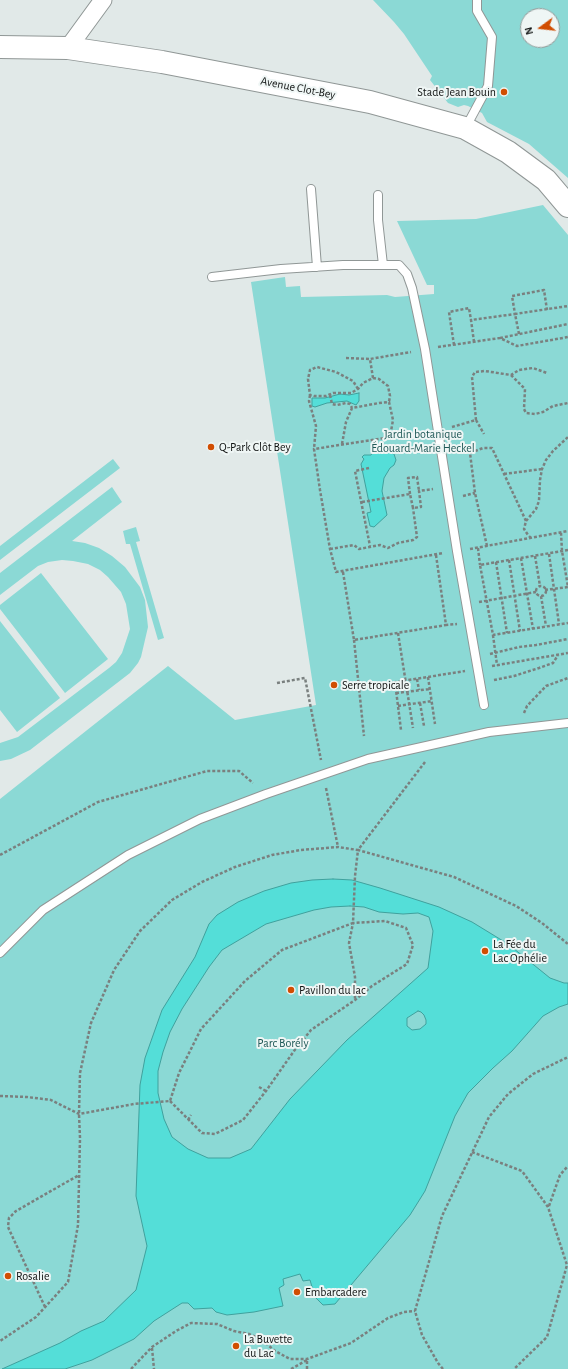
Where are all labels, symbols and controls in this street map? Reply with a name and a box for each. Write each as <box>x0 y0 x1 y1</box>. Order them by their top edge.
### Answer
north arrow <box>520 8 560 48</box>
text: N <box>523 26 535 36</box>
street label: Avenue Clot-Bey <box>259 74 337 102</box>
place label: Stade Jean Bouin <box>417 85 496 99</box>
marker: Stade Jean Bouin <box>499 87 509 97</box>
park label: Jardin botanique Édouard-Marie Heckel <box>371 427 475 455</box>
place label: Q-Park Clôt Bey <box>219 440 291 454</box>
marker: Q-Park Clôt Bey <box>206 442 216 452</box>
place label: Serre tropicale <box>342 678 409 692</box>
marker: Serre tropicale <box>329 680 339 690</box>
place label: La Fée du Lac Ophélie <box>493 937 547 965</box>
marker: La Fée du Lac Ophélie <box>480 946 490 956</box>
place label: Pavillon du lac <box>299 983 366 997</box>
marker: Pavillon du lac <box>286 985 296 995</box>
park label: Parc Borély <box>257 1036 309 1050</box>
place label: Rosalie <box>16 1269 50 1283</box>
marker: Rosalie <box>3 1271 13 1281</box>
place label: Embarcadere <box>305 1285 367 1299</box>
marker: Embarcadere <box>292 1287 302 1297</box>
place label: La Buvette du Lac <box>244 1332 292 1360</box>
marker: La Buvette du Lac <box>231 1341 241 1351</box>

